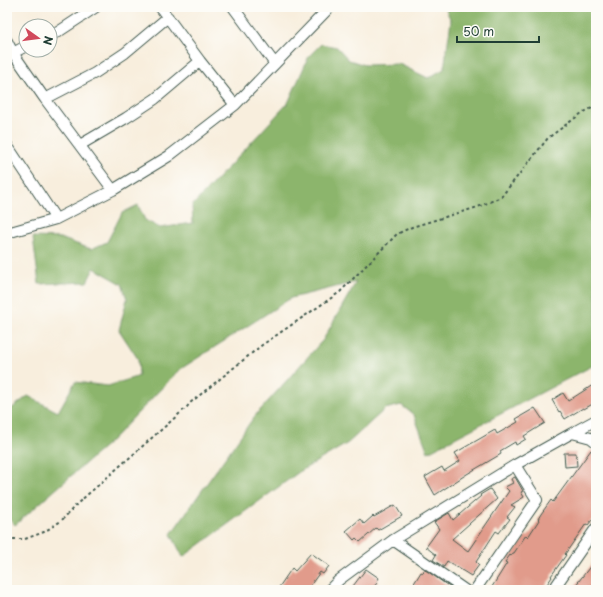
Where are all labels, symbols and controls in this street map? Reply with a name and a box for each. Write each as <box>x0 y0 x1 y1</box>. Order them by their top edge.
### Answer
north arrow <box>18 18 58 58</box>
scale bar <box>457 18 539 44</box>
text: 50 m <box>463 22 494 40</box>
text: N <box>39 34 57 47</box>

